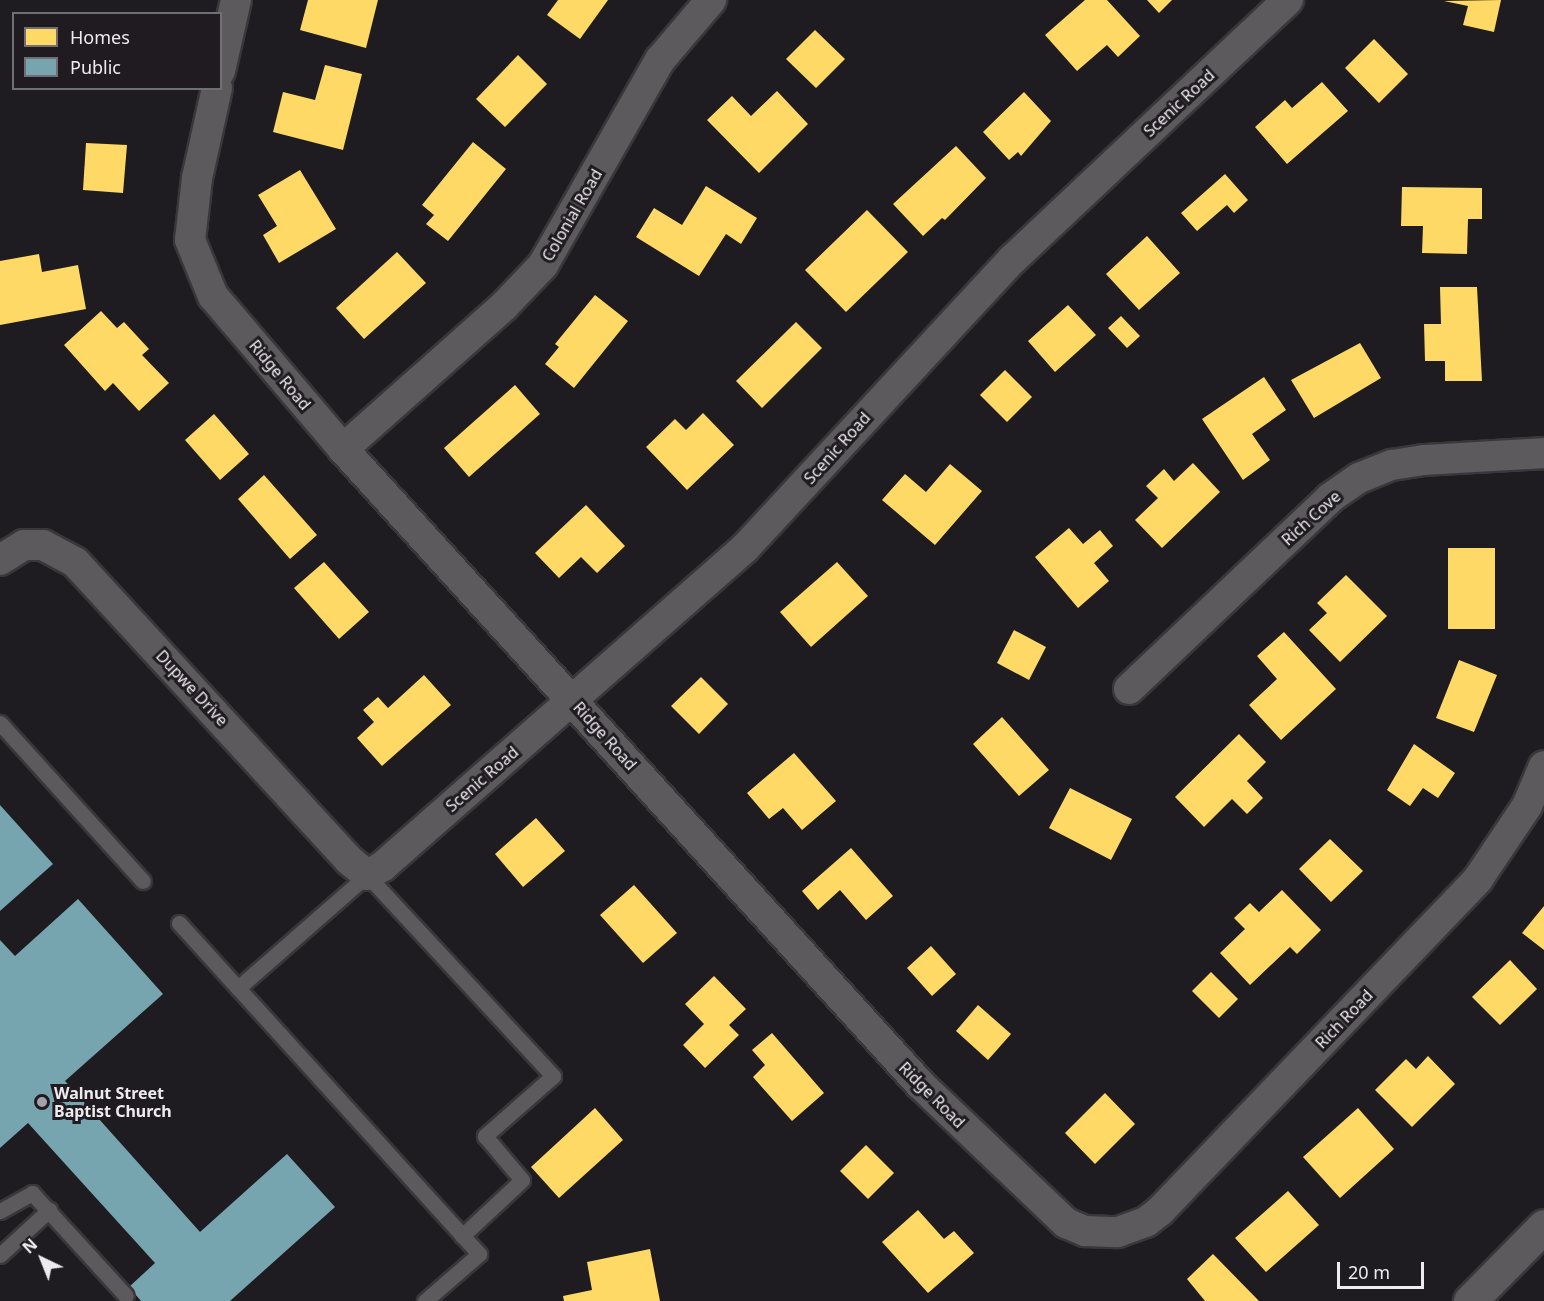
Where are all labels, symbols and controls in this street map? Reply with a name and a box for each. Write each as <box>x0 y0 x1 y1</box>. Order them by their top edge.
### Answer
legend <box>12 12 222 90</box>
text: Homes <box>70 25 130 49</box>
text: Public <box>70 55 121 79</box>
street label: Scenic Road <box>1140 65 1218 141</box>
street label: Colonial Road <box>538 165 606 265</box>
street label: Ridge Road <box>245 336 315 414</box>
street label: Scenic Road <box>800 408 874 488</box>
street label: Rich Cove <box>1278 487 1344 549</box>
street label: Dupwe Drive <box>152 646 232 730</box>
street label: Ridge Road <box>569 698 641 774</box>
street label: Scenic Road <box>442 742 522 816</box>
street label: Rich Road <box>1311 986 1377 1052</box>
street label: Ridge Road <box>895 1058 969 1132</box>
place label: Walnut Street Baptist Church <box>54 1083 172 1121</box>
marker: Walnut Street Baptist Church <box>35 1095 49 1109</box>
north arrow <box>12 1229 72 1289</box>
text: N <box>17 1233 42 1258</box>
scale bar <box>1340 1250 1427 1288</box>
text: 20 m <box>1348 1260 1390 1284</box>

